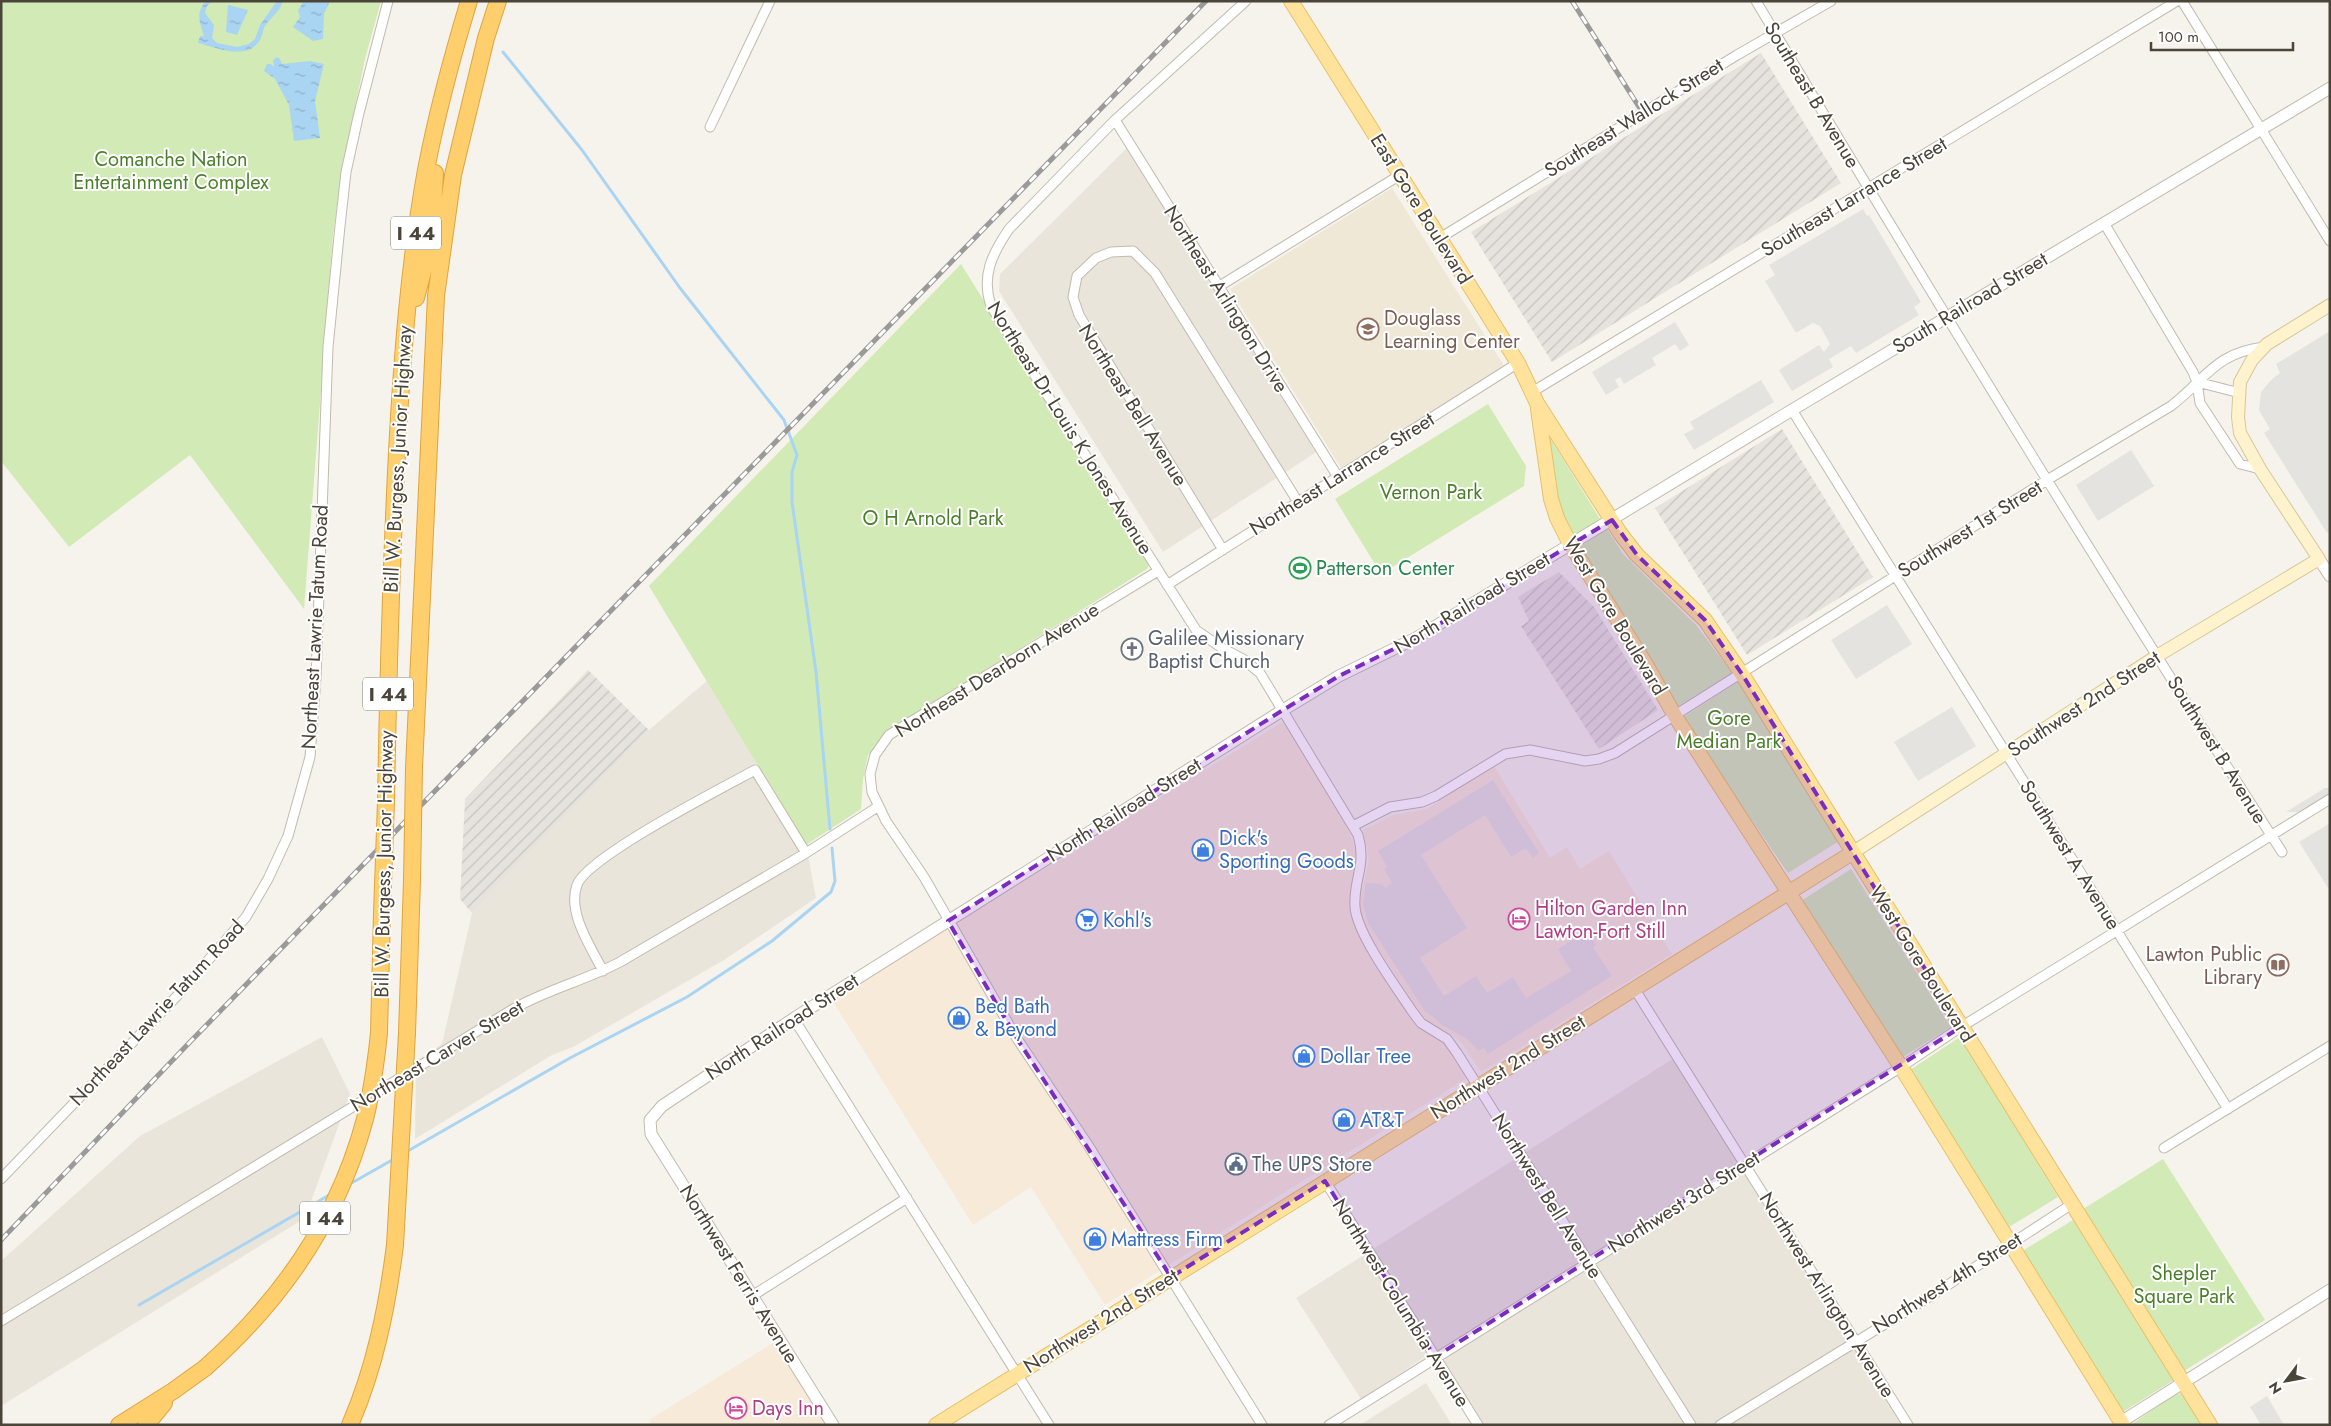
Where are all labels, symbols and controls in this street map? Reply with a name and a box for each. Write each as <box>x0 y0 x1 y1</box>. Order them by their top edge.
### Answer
street label: Southeast B Avenue <box>1757 16 1867 174</box>
scale bar <box>2151 20 2294 52</box>
text: 100 m <box>2158 26 2199 48</box>
street label: Southeast Wallock Street <box>1539 51 1729 185</box>
street label: East Gore Boulevard <box>1363 128 1479 290</box>
street label: Southeast Larrance Street <box>1755 130 1953 264</box>
park label: Comanche Nation Entertainment Complex <box>73 145 269 197</box>
street label: Northeast Arlington Drive <box>1157 200 1295 398</box>
road number: I 44 <box>391 217 441 250</box>
street label: South Railroad Street <box>1887 245 2053 361</box>
street label: Northeast Dr Louis K Jones Avenue <box>980 296 1160 560</box>
place label: Douglass Learning Center <box>1384 304 1520 356</box>
school or university icon: Douglass Learning Center <box>1356 317 1380 341</box>
street label: Northeast Bell Avenue <box>1071 318 1195 492</box>
street label: Bill W. Burgess, Junior Highway <box>377 324 419 593</box>
street label: Northeast Larrance Street <box>1244 405 1440 543</box>
street label: Southwest 1st Street <box>1892 473 2048 585</box>
park label: Vernon Park <box>1380 478 1482 507</box>
street label: Northeast Lawrie Tatum Road <box>294 504 336 750</box>
park label: O H Arnold Park <box>862 504 1004 533</box>
street label: West Gore Boulevard <box>1556 531 1674 701</box>
street label: North Railroad Street <box>1388 545 1556 661</box>
place label: Patterson Center <box>1316 554 1455 583</box>
sports icon: Patterson Center <box>1288 556 1312 580</box>
street label: Northeast Dearborn Avenue <box>889 595 1105 745</box>
place label: Galilee Missionary Baptist Church <box>1148 624 1304 676</box>
church icon: Galilee Missionary Baptist Church <box>1120 637 1144 661</box>
street label: Southwest 2nd Street <box>2002 644 2166 764</box>
street label: Southwest B Avenue <box>2160 670 2274 830</box>
road number: I 44 <box>363 678 413 711</box>
park label: Gore Median Park <box>1677 704 1782 756</box>
street label: Bill W. Burgess, Junior Highway <box>367 730 401 998</box>
street label: North Railroad Street <box>1041 751 1207 869</box>
street label: Southwest A Avenue <box>2012 775 2128 935</box>
place label: Dick's Sporting Goods <box>1219 824 1354 876</box>
shop icon: Dick's Sporting Goods <box>1191 838 1215 862</box>
street label: West Gore Boulevard <box>1862 880 1982 1048</box>
place label: Hilton Garden Inn Lawton-Fort Still <box>1535 894 1687 946</box>
place label: Kohl's <box>1103 906 1151 935</box>
hotel icon: Hilton Garden Inn Lawton-Fort Still <box>1507 907 1531 931</box>
supermarket icon: Kohl's <box>1075 908 1099 932</box>
street label: Northeast Lawrie Tatum Road <box>63 914 251 1112</box>
place label: Lawton Public Library <box>2146 940 2262 992</box>
library icon: Lawton Public Library <box>2266 953 2290 977</box>
street label: North Railroad Street <box>700 966 864 1087</box>
place label: Bed Bath & Beyond <box>975 992 1057 1044</box>
street label: Northeast Carver Street <box>345 993 529 1119</box>
shop icon: Bed Bath & Beyond <box>947 1006 971 1030</box>
street label: Northwest 2nd Street <box>1425 1007 1591 1126</box>
place label: Dollar Tree <box>1320 1042 1411 1071</box>
shop icon: Dollar Tree <box>1292 1044 1316 1068</box>
place label: AT&T <box>1360 1106 1405 1135</box>
shop icon: AT&T <box>1332 1108 1356 1132</box>
street label: Northwest Bell Avenue <box>1484 1108 1610 1284</box>
street label: Northwest 3rd Street <box>1603 1144 1766 1260</box>
place label: The UPS Store <box>1252 1150 1372 1179</box>
public building icon: The UPS Store <box>1224 1152 1248 1176</box>
street label: Northwest Ferris Avenue <box>672 1179 806 1369</box>
street label: Northwest Arlington Avenue <box>1752 1187 1902 1403</box>
street label: Northwest Columbia Avenue <box>1325 1193 1477 1413</box>
road number: I 44 <box>300 1202 350 1234</box>
place label: Mattress Firm <box>1111 1225 1223 1254</box>
street label: Northwest 4th Street <box>1867 1225 2028 1341</box>
shop icon: Mattress Firm <box>1083 1227 1107 1251</box>
park label: Shepler Square Park <box>2134 1259 2235 1311</box>
street label: Northwest 2nd Street <box>1018 1261 1184 1380</box>
north arrow <box>2261 1356 2311 1406</box>
text: N <box>2264 1378 2286 1398</box>
place label: Days Inn <box>752 1394 824 1423</box>
hotel icon: Days Inn <box>724 1396 748 1420</box>

